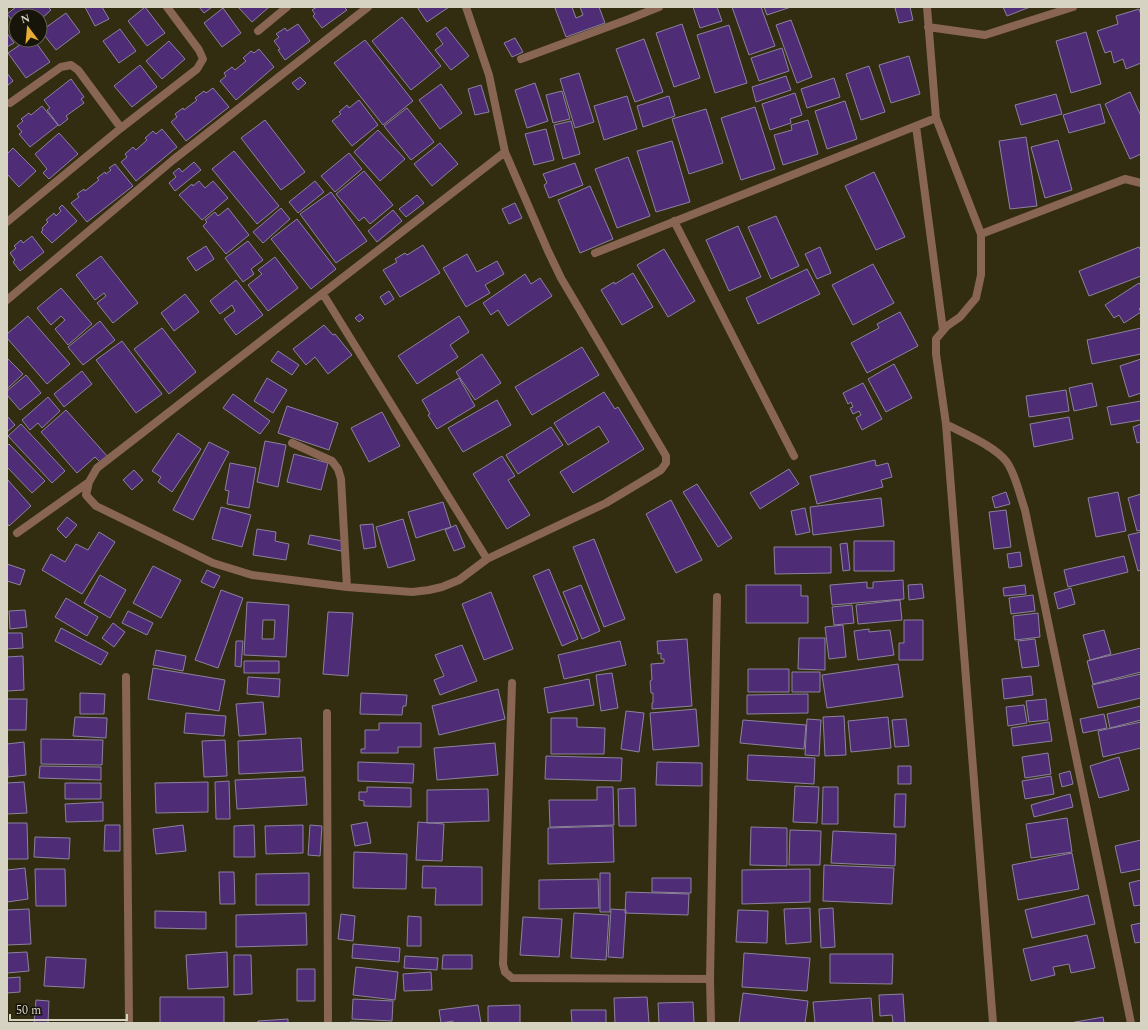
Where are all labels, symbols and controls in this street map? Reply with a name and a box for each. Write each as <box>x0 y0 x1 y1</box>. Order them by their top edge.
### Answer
north arrow <box>8 8 48 48</box>
text: N <box>19 9 32 28</box>
scale bar <box>10 996 127 1022</box>
text: 50 m <box>16 1001 41 1020</box>

